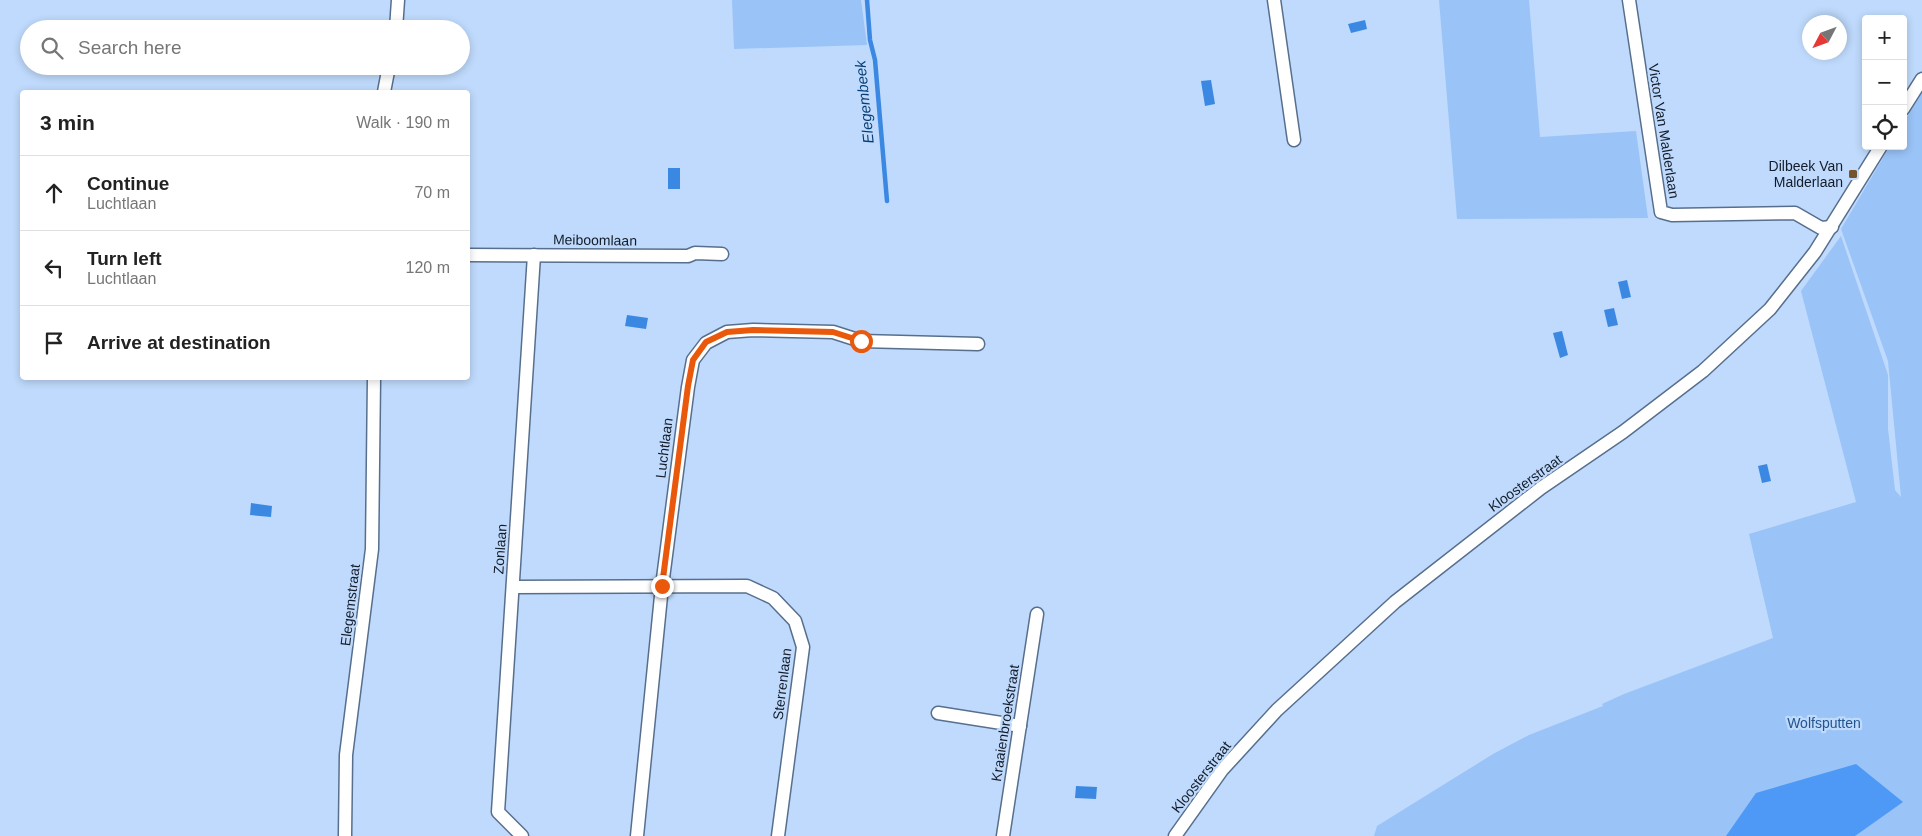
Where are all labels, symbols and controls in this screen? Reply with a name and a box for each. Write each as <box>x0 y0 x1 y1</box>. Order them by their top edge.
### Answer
north arrow <box>1802 15 1847 60</box>
map controls <box>1862 15 1907 150</box>
button: + <box>1862 15 1907 60</box>
search box <box>20 20 470 75</box>
icon: search <box>38 34 66 62</box>
text: Search here <box>78 37 182 58</box>
water label: Elegembeek <box>851 58 877 144</box>
button: − <box>1862 60 1907 105</box>
street label: Victor Van Malderlaan <box>1645 62 1683 200</box>
button: locate <box>1862 105 1907 150</box>
text: 3 min <box>40 111 95 134</box>
text: Walk · 190 m <box>356 114 450 131</box>
place label: Dilbeek Van Malderlaan <box>1769 158 1843 190</box>
marker: Dilbeek Van Malderlaan <box>1847 168 1859 180</box>
text: Continue <box>87 173 169 194</box>
icon: ahead <box>40 179 68 207</box>
text: 70 m <box>414 184 450 201</box>
text: Luchtlaan <box>87 195 156 212</box>
street label: Meiboomlaan <box>553 231 637 249</box>
text: Turn left <box>87 248 162 269</box>
icon: left <box>40 254 68 282</box>
text: 120 m <box>406 259 450 276</box>
text: Luchtlaan <box>87 270 156 287</box>
icon: arrive <box>40 329 68 357</box>
route start <box>850 330 873 353</box>
text: Arrive at destination <box>87 332 271 353</box>
street label: Luchtlaan <box>652 417 676 479</box>
street label: Kloosterstraat <box>1485 451 1565 515</box>
street label: Zonlaan <box>490 523 510 575</box>
street label: Elegemstraat <box>337 563 363 647</box>
route end <box>651 575 674 598</box>
street label: Sterrenlaan <box>770 647 794 721</box>
street label: Kraaienbroekstraat <box>988 663 1022 783</box>
park label: Wolfsputten <box>1787 715 1861 731</box>
street label: Kloosterstraat <box>1168 738 1234 816</box>

